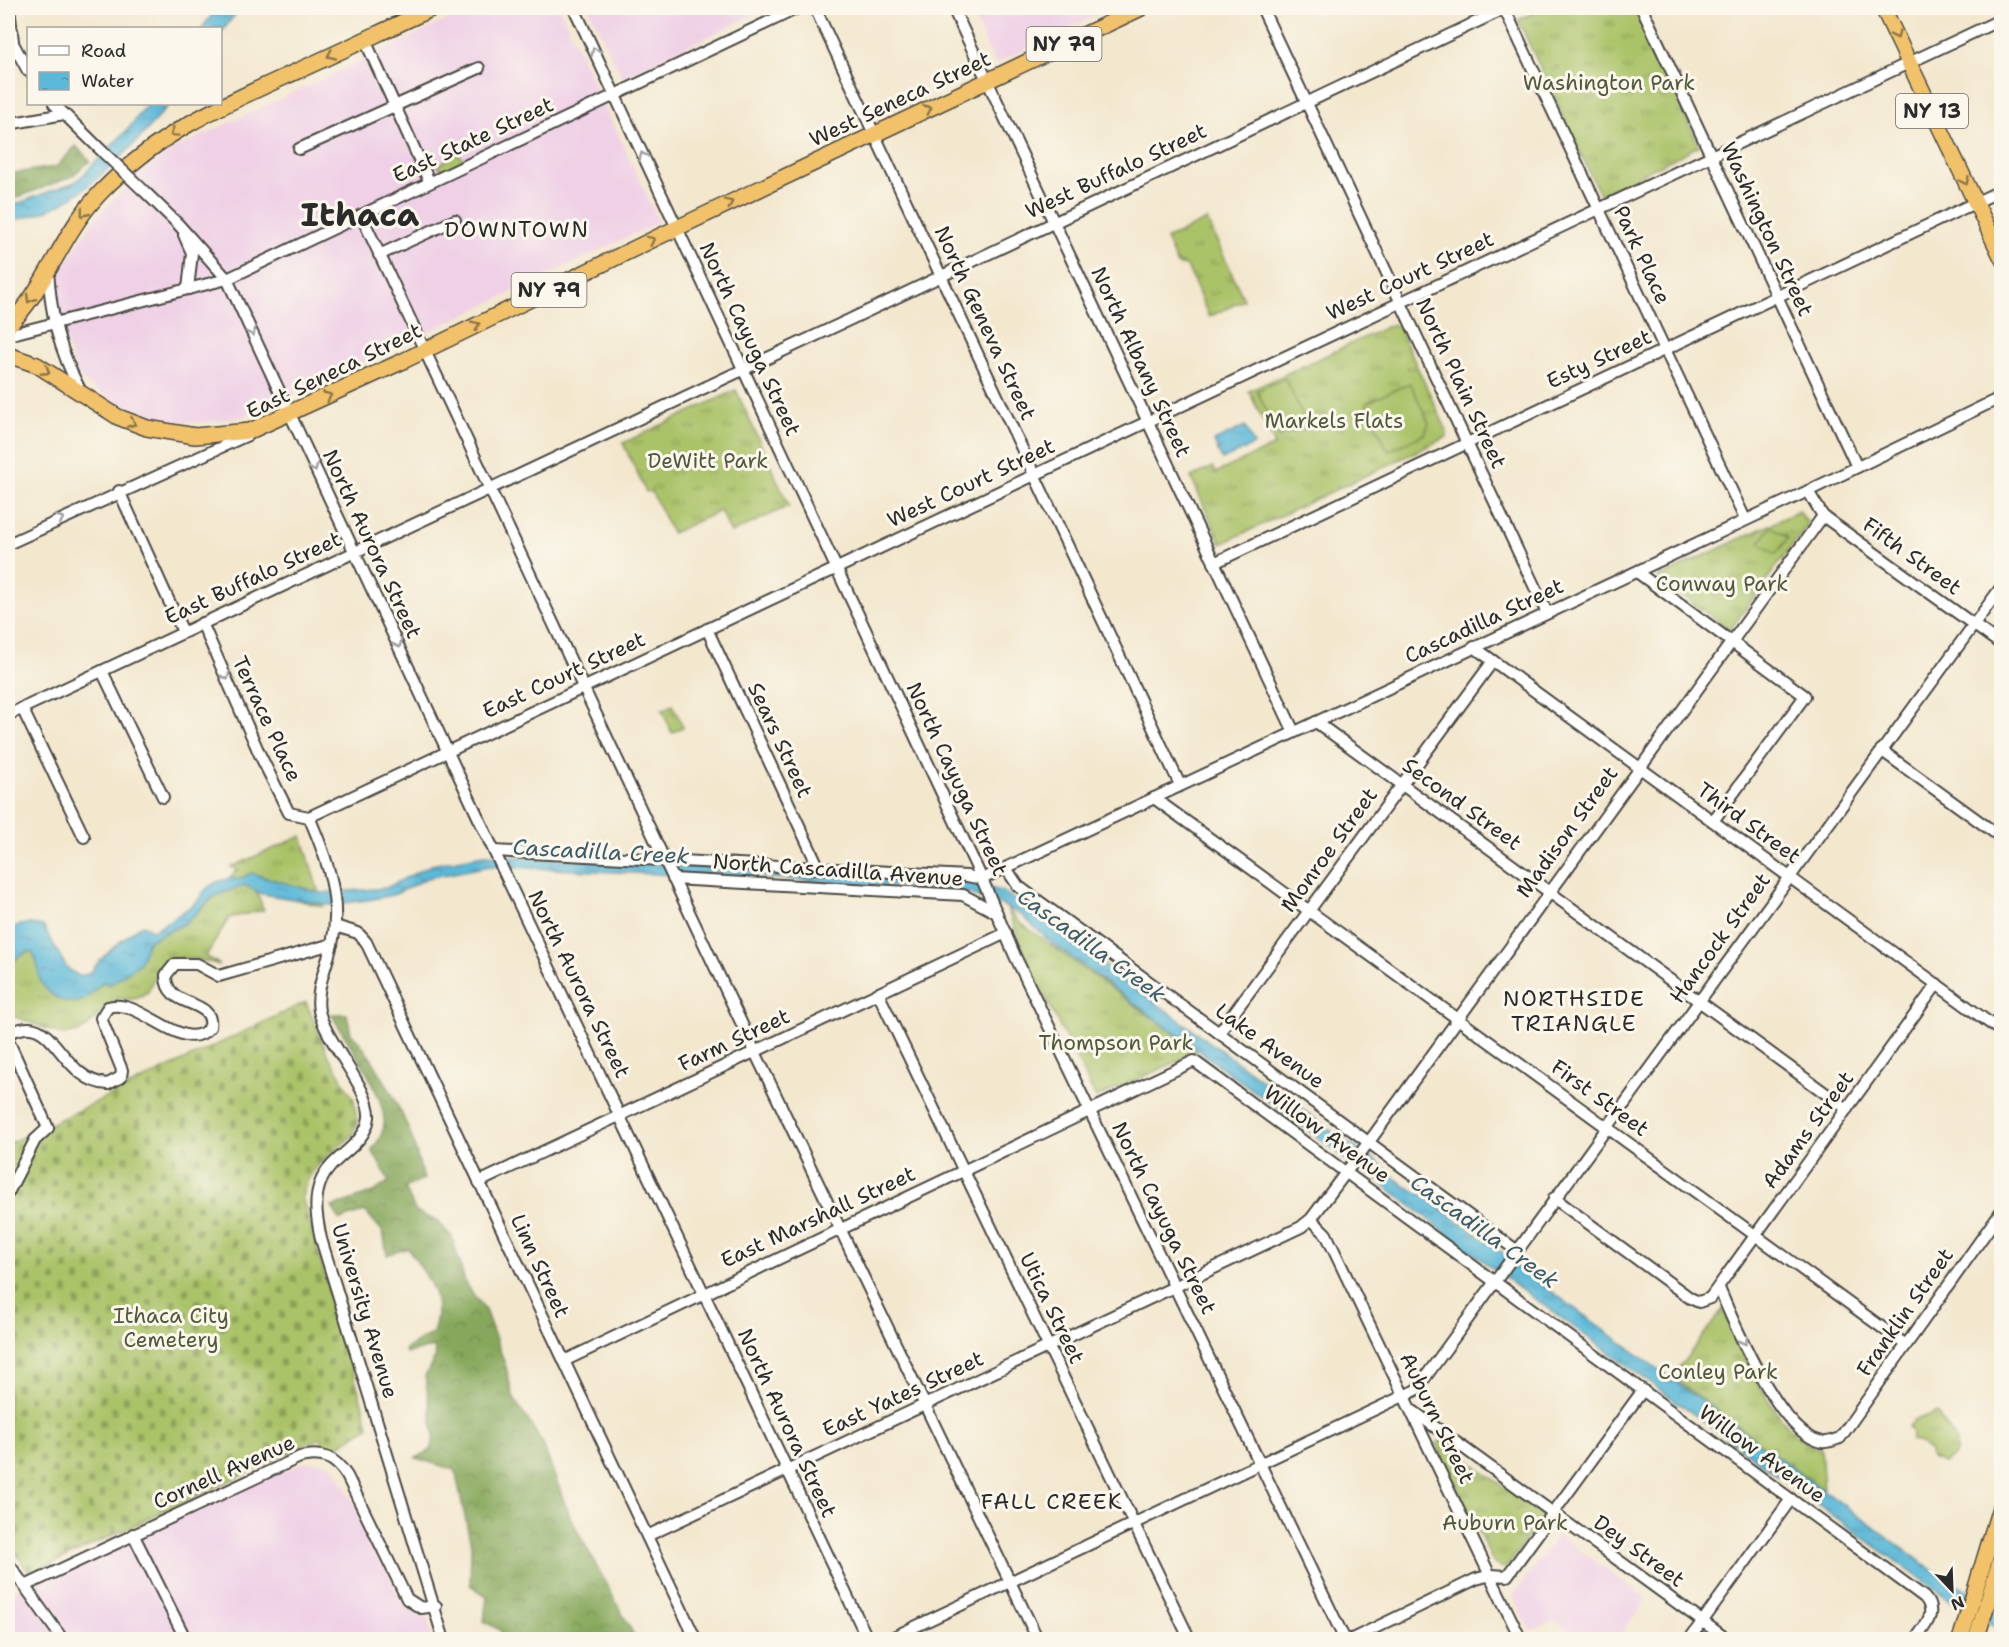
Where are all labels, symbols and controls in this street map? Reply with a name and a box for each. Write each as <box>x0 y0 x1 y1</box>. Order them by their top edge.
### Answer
legend <box>27 27 222 105</box>
road number: NY 79 <box>1026 27 1102 61</box>
one-way arrow <box>1888 29 1900 40</box>
text: Road <box>81 39 126 63</box>
street label: West Seneca Street <box>805 45 995 153</box>
one-way arrow <box>590 47 602 58</box>
one-way arrow <box>327 48 338 60</box>
text: Water <box>81 69 134 93</box>
park label: Washington Park <box>1523 69 1695 97</box>
street label: East State Street <box>388 90 558 190</box>
road number: NY 13 <box>1896 94 1968 128</box>
one-way arrow <box>921 104 932 116</box>
street label: West Buffalo Street <box>1021 117 1211 225</box>
one-way arrow <box>170 126 181 137</box>
street label: Washington Street <box>1714 137 1820 321</box>
one-way arrow <box>639 151 651 162</box>
one-way arrow <box>1958 175 1970 186</box>
district label: Ithaca <box>301 192 420 237</box>
one-way arrow <box>722 199 733 211</box>
street label: Park Place <box>1607 201 1677 309</box>
one-way arrow <box>80 206 91 217</box>
district label: DOWNTOWN <box>445 215 589 244</box>
street label: North Geneva Street <box>928 221 1042 425</box>
street label: West Court Street <box>1322 225 1498 327</box>
one-way arrow <box>645 236 656 247</box>
street label: North Cayuga Street <box>693 238 807 440</box>
street label: North Albany Street <box>1085 262 1197 462</box>
road number: NY 79 <box>512 273 586 307</box>
one-way arrow <box>26 293 38 303</box>
street label: North Plain Street <box>1409 293 1513 473</box>
street label: East Seneca Street <box>242 316 426 426</box>
one-way arrow <box>469 321 480 333</box>
street label: Esty Street <box>1542 323 1656 395</box>
one-way arrow <box>244 325 256 336</box>
one-way arrow <box>40 363 50 375</box>
one-way arrow <box>321 392 332 404</box>
park label: Markels Flats <box>1265 407 1403 435</box>
one-way arrow <box>125 415 136 427</box>
street label: West Court Street <box>883 432 1059 534</box>
street label: North Aurora Street <box>316 445 428 643</box>
park label: DeWitt Park <box>648 447 768 475</box>
one-way arrow <box>307 461 319 472</box>
street label: Fifth Street <box>1857 511 1967 601</box>
one-way arrow <box>54 514 65 526</box>
street label: East Buffalo Street <box>160 525 346 631</box>
park label: Conway Park <box>1656 570 1788 598</box>
street label: Cascadilla Street <box>1400 572 1568 670</box>
street label: East Court Street <box>478 625 650 725</box>
one-way arrow <box>391 637 403 648</box>
street label: Terrace Place <box>226 652 308 786</box>
one-way arrow <box>219 670 231 681</box>
street label: Sears Street <box>741 678 819 802</box>
street label: North Cayuga Street <box>900 678 1014 880</box>
street label: Second Street <box>1397 751 1527 857</box>
street label: Madison Street <box>1510 761 1624 903</box>
street label: Third Street <box>1692 776 1806 870</box>
street label: Monroe Street <box>1274 782 1384 918</box>
water label: Cascadilla Creek <box>512 832 690 871</box>
street label: North Cascadilla Avenue <box>712 847 964 893</box>
street label: Hancock Street <box>1663 867 1777 1009</box>
water label: Cascadilla Creek <box>1012 882 1172 1009</box>
street label: North Aurora Street <box>521 885 637 1083</box>
district label: NORTHSIDE TRIANGLE <box>1503 984 1645 1038</box>
street label: Lake Avenue <box>1210 997 1330 1095</box>
street label: Farm Street <box>674 1002 794 1078</box>
park label: Thompson Park <box>1038 1029 1194 1057</box>
street label: First Street <box>1546 1053 1654 1143</box>
street label: Adams Street <box>1756 1066 1860 1194</box>
street label: Willow Avenue <box>1258 1079 1396 1189</box>
street label: North Cayuga Street <box>1105 1117 1223 1319</box>
street label: East Marshall Street <box>716 1160 920 1274</box>
water label: Cascadilla Creek <box>1405 1168 1565 1295</box>
street label: Linn Street <box>504 1210 576 1322</box>
street label: University Avenue <box>325 1220 405 1402</box>
street label: Franklin Street <box>1850 1242 1960 1382</box>
street label: Utica Street <box>1013 1248 1091 1368</box>
park label: Ithaca City Cemetery <box>113 1302 229 1354</box>
street label: North Aurora Street <box>731 1324 843 1522</box>
one-way arrow <box>1737 1335 1748 1346</box>
street label: East Yates Street <box>818 1344 988 1444</box>
street label: Auburn Street <box>1393 1348 1481 1488</box>
park label: Conley Park <box>1658 1358 1778 1386</box>
street label: Willow Avenue <box>1693 1399 1831 1509</box>
street label: Cornell Avenue <box>149 1428 299 1516</box>
district label: FALL CREEK <box>981 1487 1123 1516</box>
street label: Dey Street <box>1588 1508 1690 1594</box>
park label: Auburn Park <box>1442 1509 1568 1537</box>
north arrow <box>1922 1560 1982 1620</box>
text: N <box>1948 1591 1968 1615</box>

